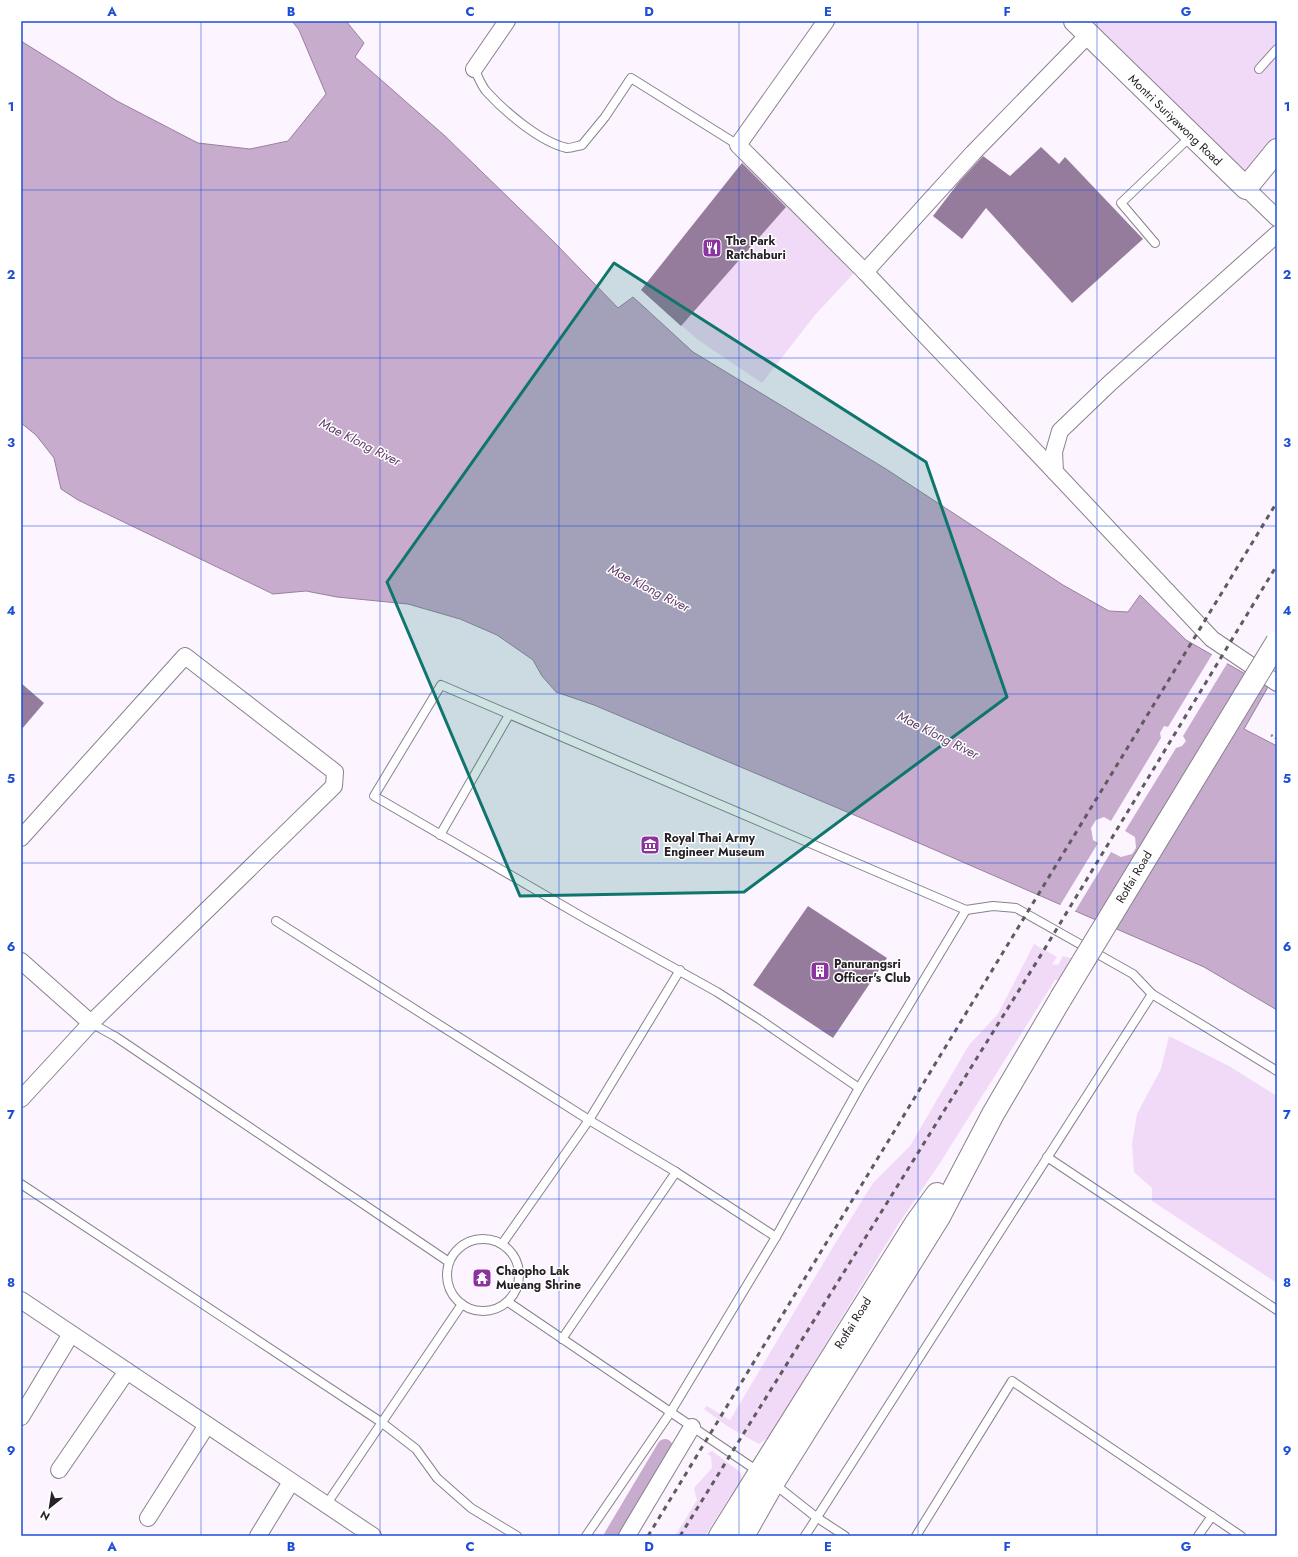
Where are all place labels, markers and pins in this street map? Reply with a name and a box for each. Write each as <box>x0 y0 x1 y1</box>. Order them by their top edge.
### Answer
place label: The Park Ratchaburi <box>726 232 786 264</box>
restaurant icon: The Park Ratchaburi <box>701 237 723 259</box>
place label: Royal Thai Army Engineer Museum <box>664 829 765 861</box>
museum icon: Royal Thai Army Engineer Museum <box>639 834 661 856</box>
place label: Panurangsri Officer's Club <box>834 955 911 987</box>
building icon: Panurangsri Officer's Club <box>809 960 831 982</box>
place label: Chaopho Lak Mueang Shrine <box>496 1262 581 1294</box>
temple icon: Chaopho Lak Mueang Shrine <box>471 1267 493 1289</box>

